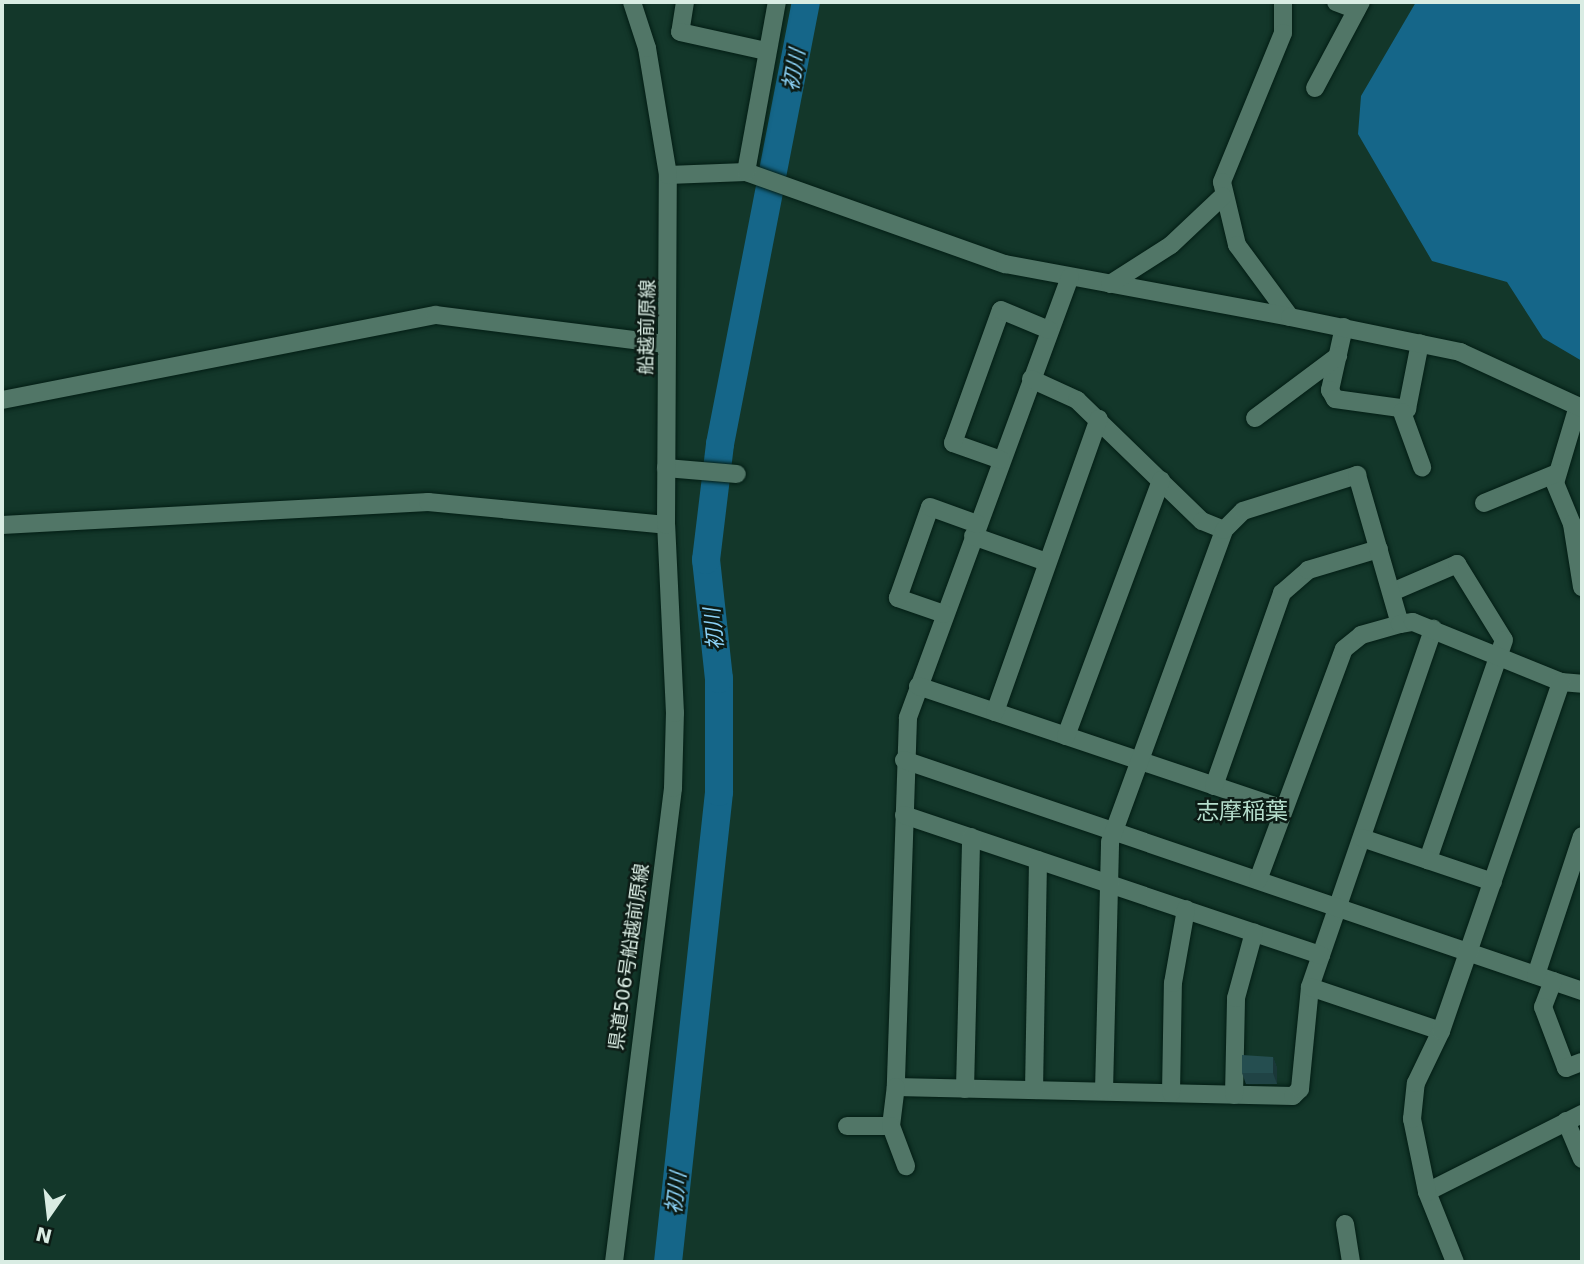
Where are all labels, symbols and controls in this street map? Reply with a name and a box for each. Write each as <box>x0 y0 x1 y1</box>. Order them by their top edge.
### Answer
water label: 初川 <box>778 47 810 93</box>
street label: 船越前原線 <box>635 279 659 375</box>
water label: 初川 <box>699 607 729 651</box>
district label: 志摩稲葉 <box>1196 797 1288 825</box>
street label: 県道506号船越前原線 <box>605 862 653 1052</box>
water label: 初川 <box>661 1171 691 1215</box>
north arrow <box>14 1180 84 1250</box>
text: N <box>34 1223 54 1248</box>

